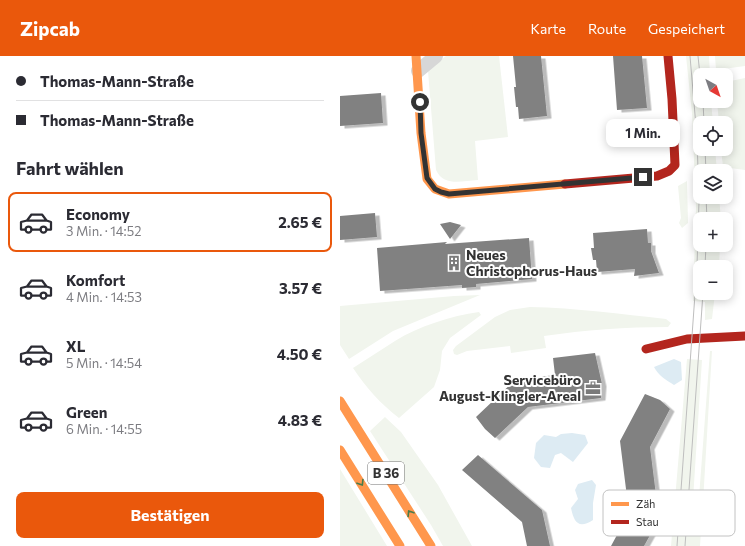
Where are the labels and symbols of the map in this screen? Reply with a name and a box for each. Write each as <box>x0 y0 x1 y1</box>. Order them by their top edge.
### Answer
north arrow <box>693 68 733 108</box>
route start <box>411 93 429 111</box>
callout: 1 Min. <box>606 119 680 147</box>
route end <box>634 168 652 186</box>
place label: Neues Christophorus-Haus <box>466 246 598 279</box>
building icon: Neues Christophorus-Haus <box>445 254 463 272</box>
place label: Servicebüro August-Klingler-Areal <box>439 371 581 404</box>
office icon: Servicebüro August-Klingler-Areal <box>584 379 602 397</box>
road number: B 36 <box>368 462 404 484</box>
one-way arrow <box>356 479 364 486</box>
legend <box>603 490 735 536</box>
text: Zäh <box>636 497 655 510</box>
one-way arrow <box>408 510 415 517</box>
text: Stau <box>636 515 659 528</box>

